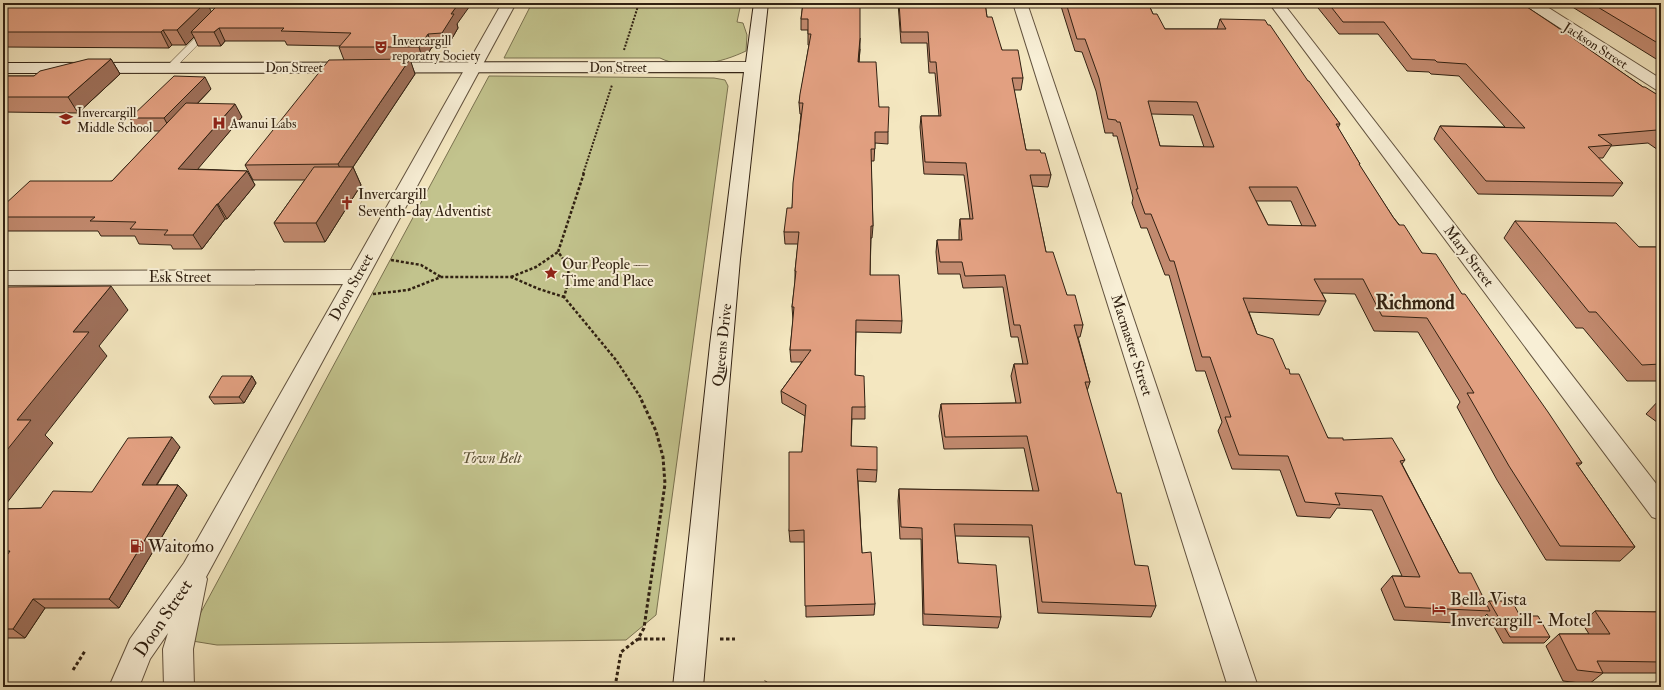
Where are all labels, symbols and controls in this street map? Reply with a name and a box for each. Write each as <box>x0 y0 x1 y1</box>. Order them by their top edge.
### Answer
street label: Jackson Street <box>1560 19 1630 72</box>
place label: Invercargill reporatry Society <box>392 33 481 65</box>
theatre icon: Invercargill reporatry Society <box>373 39 389 55</box>
street label: Don Street <box>265 60 323 76</box>
street label: Don Street <box>589 60 647 76</box>
place label: Invercargill Middle School <box>77 105 153 136</box>
school or university icon: Invercargill Middle School <box>58 111 74 127</box>
hospital icon: Awanui Labs <box>211 115 227 131</box>
place label: Awanui Labs <box>229 116 297 132</box>
place label: Invercargill Seventh-day Adventist <box>358 185 491 221</box>
church icon: Invercargill Seventh-day Adventist <box>339 195 355 211</box>
street label: Mary Street <box>1439 222 1498 291</box>
street label: Doon Street <box>325 250 378 324</box>
place label: Our People — Time and Place <box>562 255 653 291</box>
place icon: Our People — Time and Place <box>543 265 559 281</box>
street label: Esk Street <box>149 268 211 287</box>
district label: Richmond <box>1375 291 1455 315</box>
street label: Macmaster Street <box>1106 292 1157 398</box>
street label: Queens Drive <box>709 303 736 387</box>
park label: Town Belt <box>462 449 522 468</box>
place label: Waitomo <box>147 535 214 558</box>
fuel station icon: Waitomo <box>129 538 145 554</box>
street label: Doon Street <box>129 575 198 661</box>
place label: Bella Vista Invercargill - Motel <box>1450 588 1592 632</box>
hotel icon: Bella Vista Invercargill - Motel <box>1431 601 1447 617</box>

